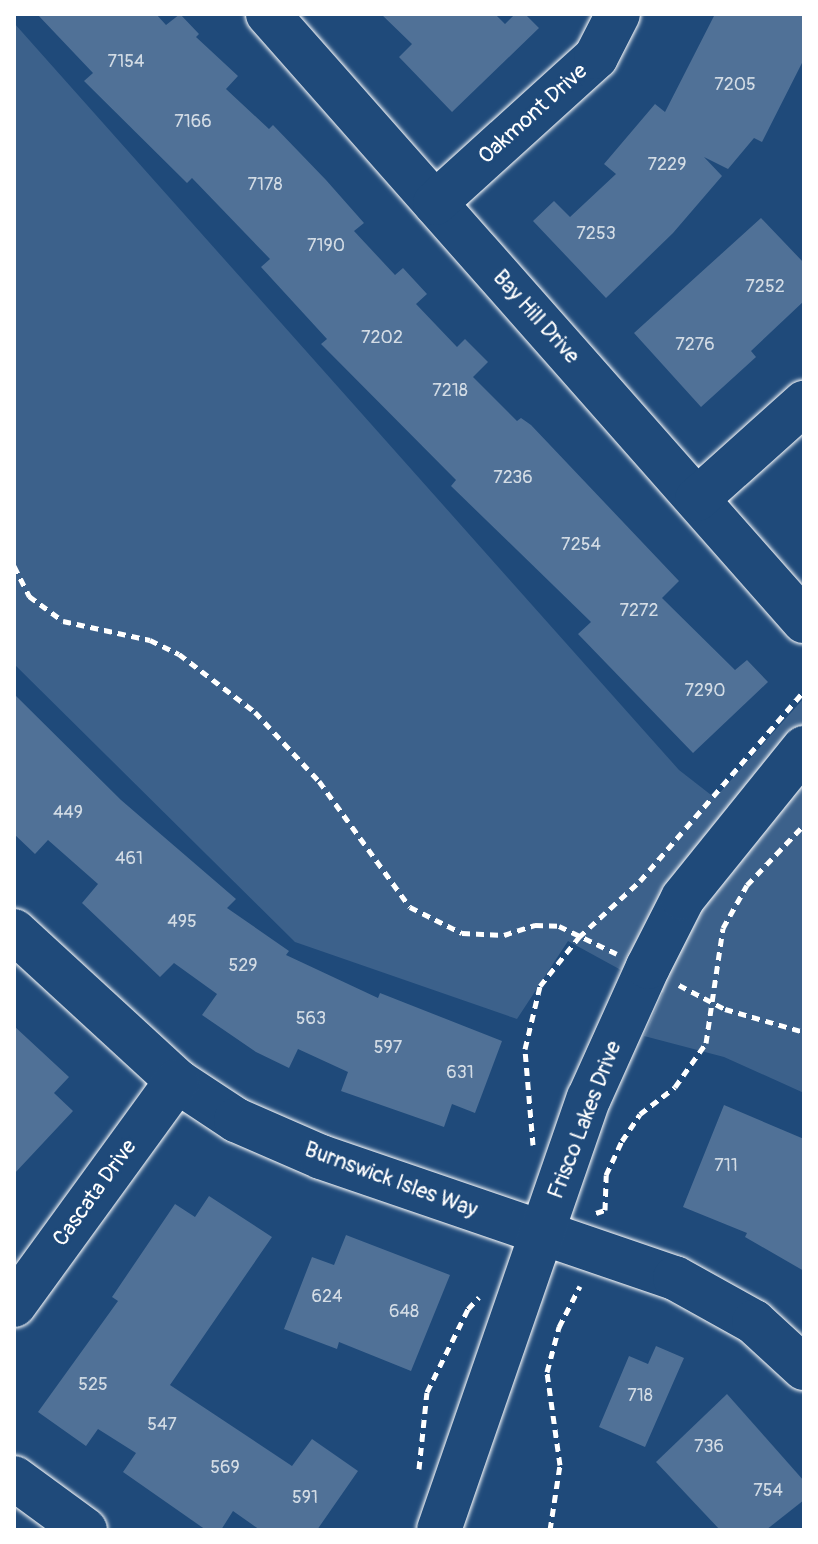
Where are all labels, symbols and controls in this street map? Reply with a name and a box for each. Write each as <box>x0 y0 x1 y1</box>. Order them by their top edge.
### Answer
house number: 7154 <box>108 51 144 73</box>
street label: Oakmont Drive <box>473 58 593 170</box>
house number: 7205 <box>714 74 756 96</box>
house number: 7166 <box>174 111 212 133</box>
house number: 7229 <box>648 154 686 176</box>
house number: 7178 <box>247 174 283 196</box>
house number: 7253 <box>576 223 616 245</box>
house number: 7190 <box>307 235 345 257</box>
street label: Bay Hill Drive <box>487 265 585 369</box>
house number: 7252 <box>745 276 785 298</box>
house number: 7202 <box>361 327 403 349</box>
house number: 7276 <box>675 334 715 356</box>
house number: 7218 <box>432 380 468 402</box>
house number: 7236 <box>493 467 533 489</box>
house number: 7254 <box>561 534 601 556</box>
house number: 7272 <box>619 600 659 622</box>
house number: 7290 <box>684 680 726 702</box>
house number: 449 <box>53 802 83 824</box>
house number: 461 <box>115 848 143 870</box>
house number: 495 <box>167 911 197 933</box>
house number: 529 <box>228 955 258 977</box>
house number: 563 <box>296 1008 326 1030</box>
house number: 597 <box>374 1037 402 1059</box>
street label: Frisco Lakes Drive <box>543 1037 627 1203</box>
house number: 631 <box>446 1062 474 1084</box>
street label: Cascata Drive <box>48 1135 142 1251</box>
street label: Burnswick Isles Way <box>301 1136 481 1224</box>
house number: 711 <box>714 1155 738 1177</box>
house number: 624 <box>312 1286 342 1308</box>
house number: 648 <box>389 1301 419 1323</box>
house number: 525 <box>78 1374 108 1396</box>
house number: 718 <box>627 1385 653 1407</box>
house number: 547 <box>147 1414 177 1436</box>
house number: 736 <box>694 1436 724 1458</box>
house number: 569 <box>210 1457 240 1479</box>
house number: 754 <box>753 1480 783 1502</box>
house number: 591 <box>292 1487 318 1509</box>

